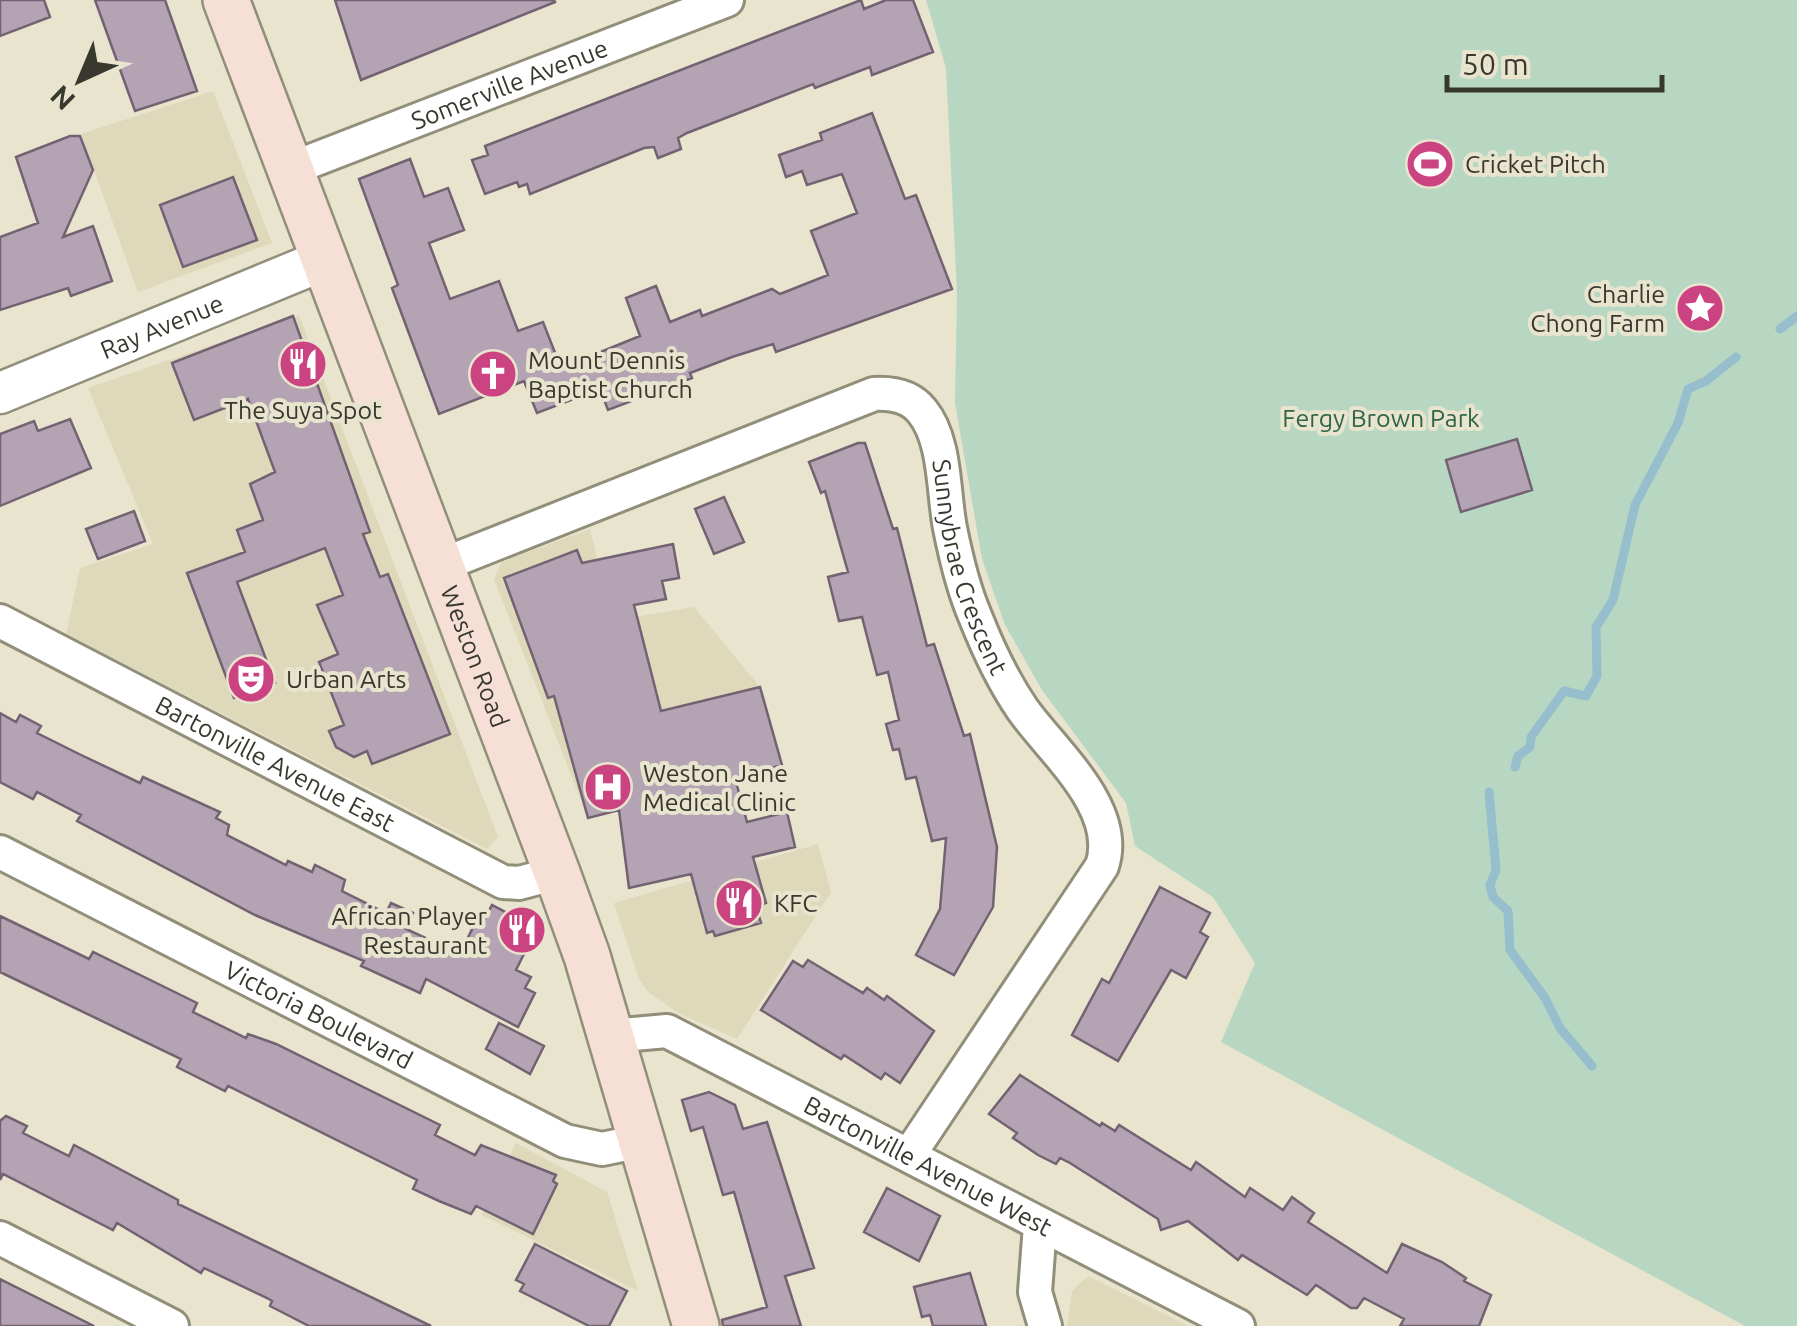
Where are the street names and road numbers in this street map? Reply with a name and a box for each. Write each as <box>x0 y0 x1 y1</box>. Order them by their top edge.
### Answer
street label: Somerville Avenue <box>407 34 612 135</box>
street label: Ray Avenue <box>96 289 228 364</box>
street label: Sunnybrae Crescent <box>927 457 1013 679</box>
street label: Weston Road <box>435 582 514 731</box>
street label: Bartonville Avenue East <box>151 690 400 837</box>
street label: Victoria Boulevard <box>220 955 417 1075</box>
street label: Bartonville Avenue West <box>799 1090 1057 1242</box>

